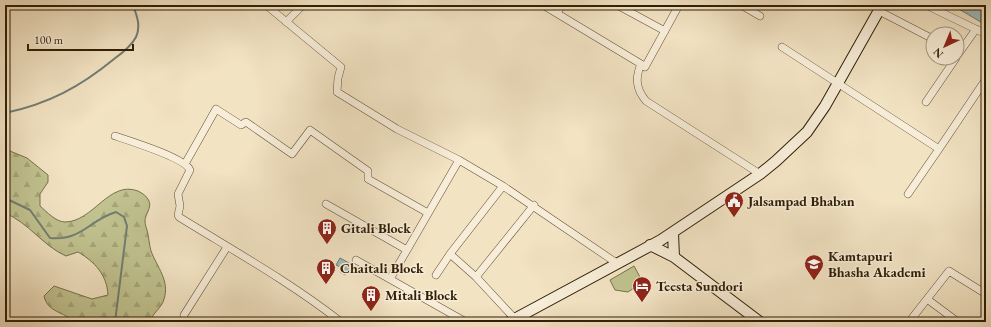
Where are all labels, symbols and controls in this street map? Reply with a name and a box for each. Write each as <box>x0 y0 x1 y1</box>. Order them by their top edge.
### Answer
scale bar <box>28 26 133 52</box>
north arrow <box>925 26 965 66</box>
text: 100 m <box>34 32 64 48</box>
text: N <box>930 45 946 61</box>
public building icon: Jalsampad Bhaban <box>723 190 745 218</box>
place label: Jalsampad Bhaban <box>746 192 855 210</box>
building icon: Gitali Block <box>316 217 338 245</box>
place label: Gitali Block <box>341 219 411 237</box>
place label: Kamtapuri Bhasha Akademi <box>828 247 926 281</box>
school or university icon: Kamtapuri Bhasha Akademi <box>803 253 825 281</box>
building icon: Chaitali Block <box>315 257 337 285</box>
place label: Chaitali Block <box>340 259 424 277</box>
hotel icon: Teesta Sundori <box>631 275 653 303</box>
place label: Teesta Sundori <box>656 277 743 295</box>
building icon: Mitali Block <box>360 284 382 312</box>
place label: Mitali Block <box>385 286 458 304</box>

